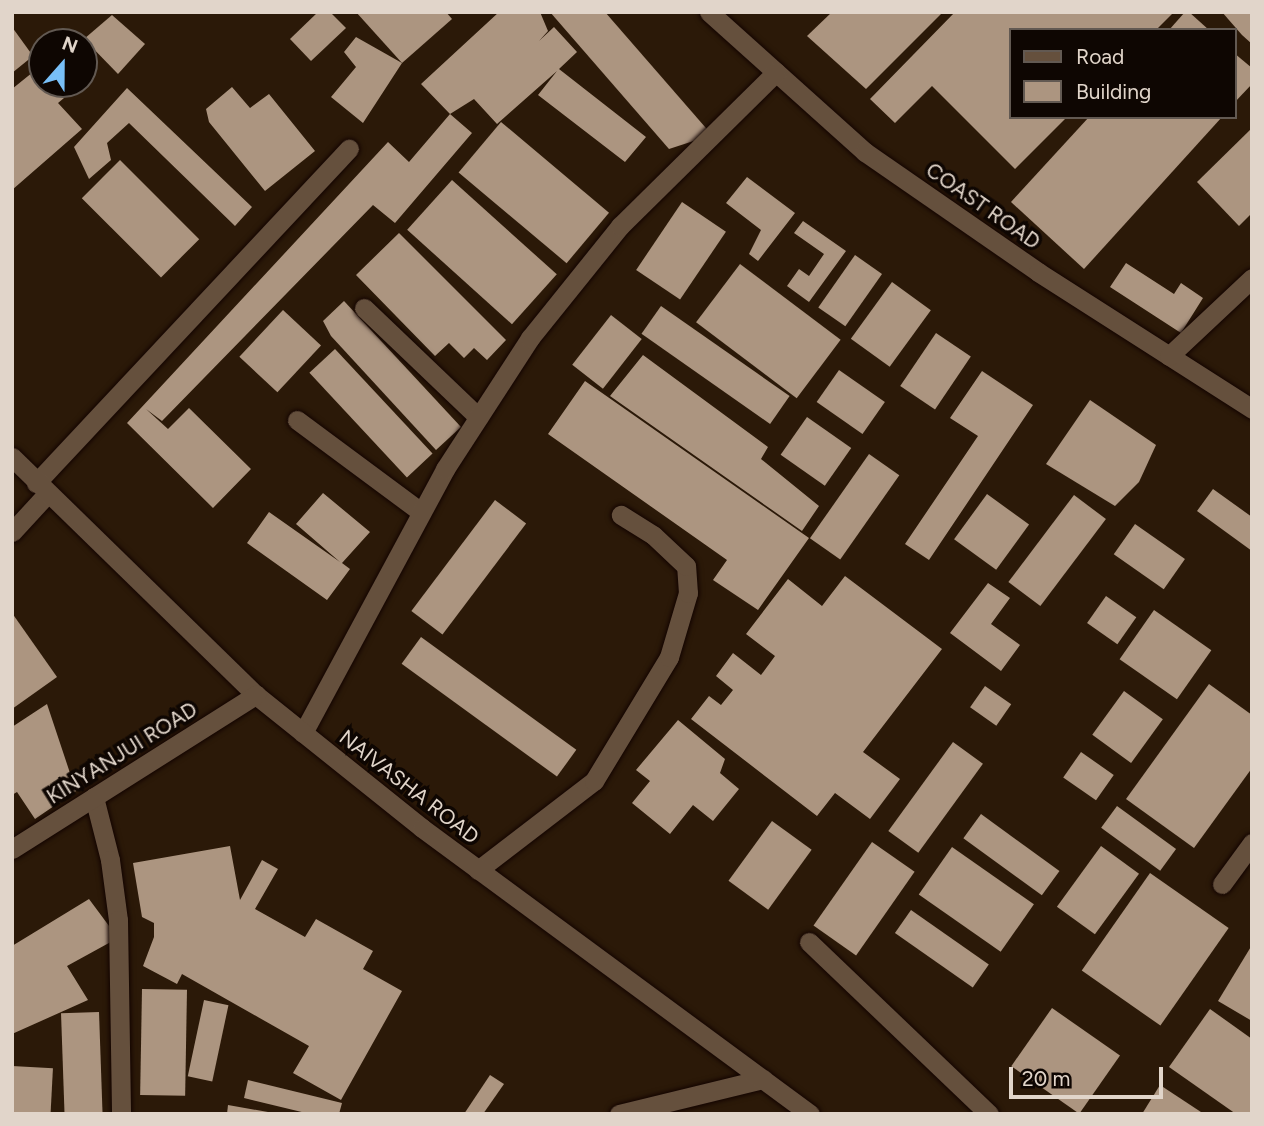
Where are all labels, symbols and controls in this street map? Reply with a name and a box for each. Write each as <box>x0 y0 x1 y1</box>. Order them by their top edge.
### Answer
north arrow <box>28 28 98 98</box>
legend <box>1009 28 1236 119</box>
text: N <box>59 31 81 58</box>
text: Road <box>1076 44 1124 69</box>
text: Building <box>1076 79 1151 104</box>
street label: COAST ROAD <box>921 157 1045 255</box>
street label: KINYANJUI ROAD <box>42 697 202 809</box>
street label: NAIVASHA ROAD <box>334 725 484 849</box>
scale bar <box>1012 1052 1166 1096</box>
text: 20 m <box>1022 1066 1070 1091</box>

